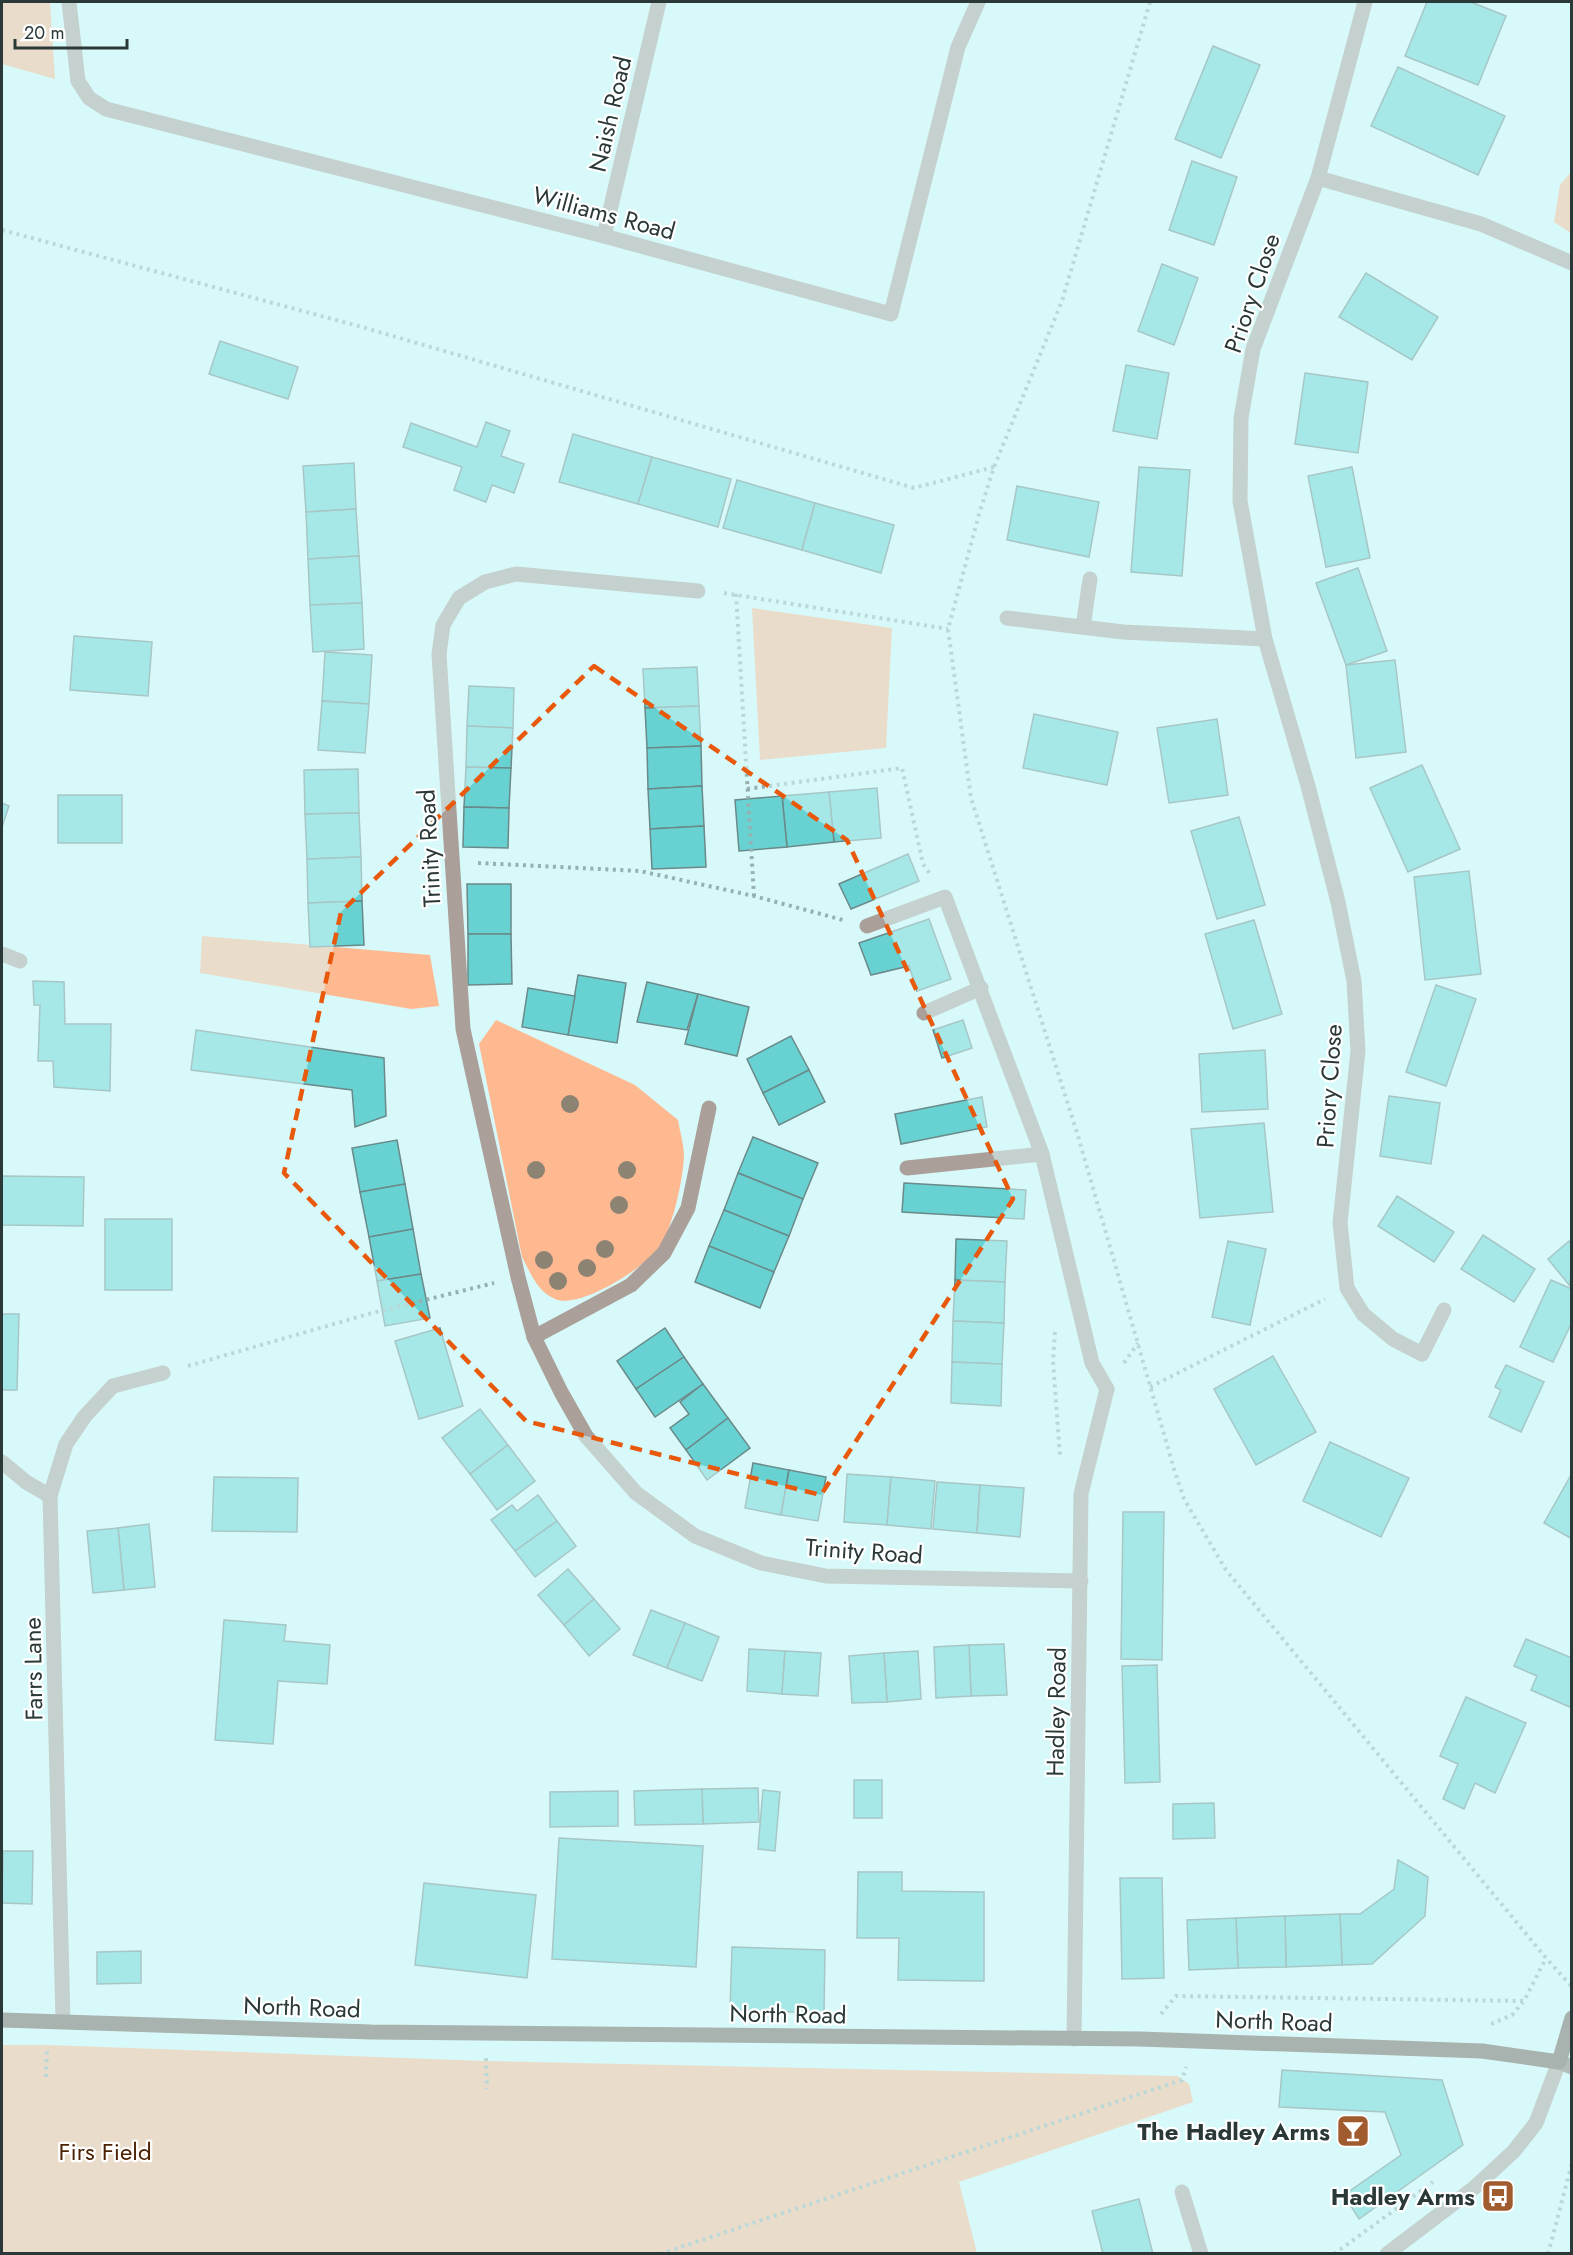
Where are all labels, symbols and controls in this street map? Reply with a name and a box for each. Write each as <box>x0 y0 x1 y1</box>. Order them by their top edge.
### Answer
scale bar <box>15 12 128 50</box>
text: 20 m <box>24 20 64 46</box>
street label: Naish Road <box>580 53 640 175</box>
street label: Williams Road <box>529 177 679 249</box>
street label: Priory Close <box>1215 229 1289 357</box>
street label: Trinity Road <box>408 788 450 908</box>
street label: Priory Close <box>1307 1023 1351 1149</box>
street label: Trinity Road <box>804 1529 924 1573</box>
street label: Farrs Lane <box>15 1617 51 1721</box>
street label: Hadley Road <box>1037 1647 1075 1777</box>
street label: North Road <box>243 1987 361 2027</box>
street label: North Road <box>729 1995 847 2033</box>
street label: North Road <box>1215 2001 1333 2041</box>
bar icon: The Hadley Arms <box>1335 2113 1371 2149</box>
place label: The Hadley Arms <box>1138 2114 1330 2149</box>
park label: Firs Field <box>58 2134 152 2169</box>
bus stop icon: Hadley Arms <box>1480 2178 1516 2214</box>
place label: Hadley Arms <box>1331 2179 1475 2214</box>

